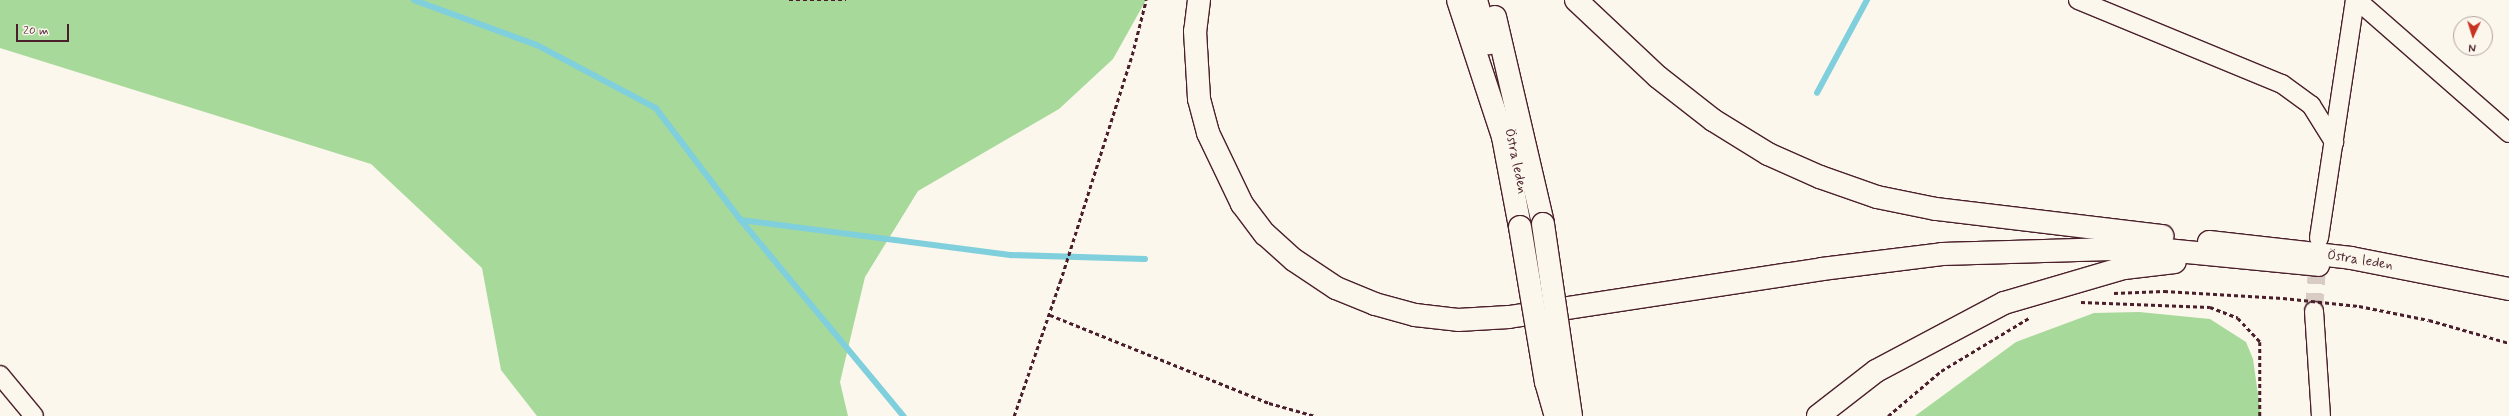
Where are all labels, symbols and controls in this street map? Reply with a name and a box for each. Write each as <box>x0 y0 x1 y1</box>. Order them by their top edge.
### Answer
scale bar <box>18 16 71 42</box>
north arrow <box>2453 16 2493 56</box>
text: 20 m <box>23 23 49 39</box>
text: N <box>2468 40 2476 54</box>
street label: Östra leden <box>1501 125 1531 197</box>
street label: Östra leden <box>2324 246 2396 274</box>

